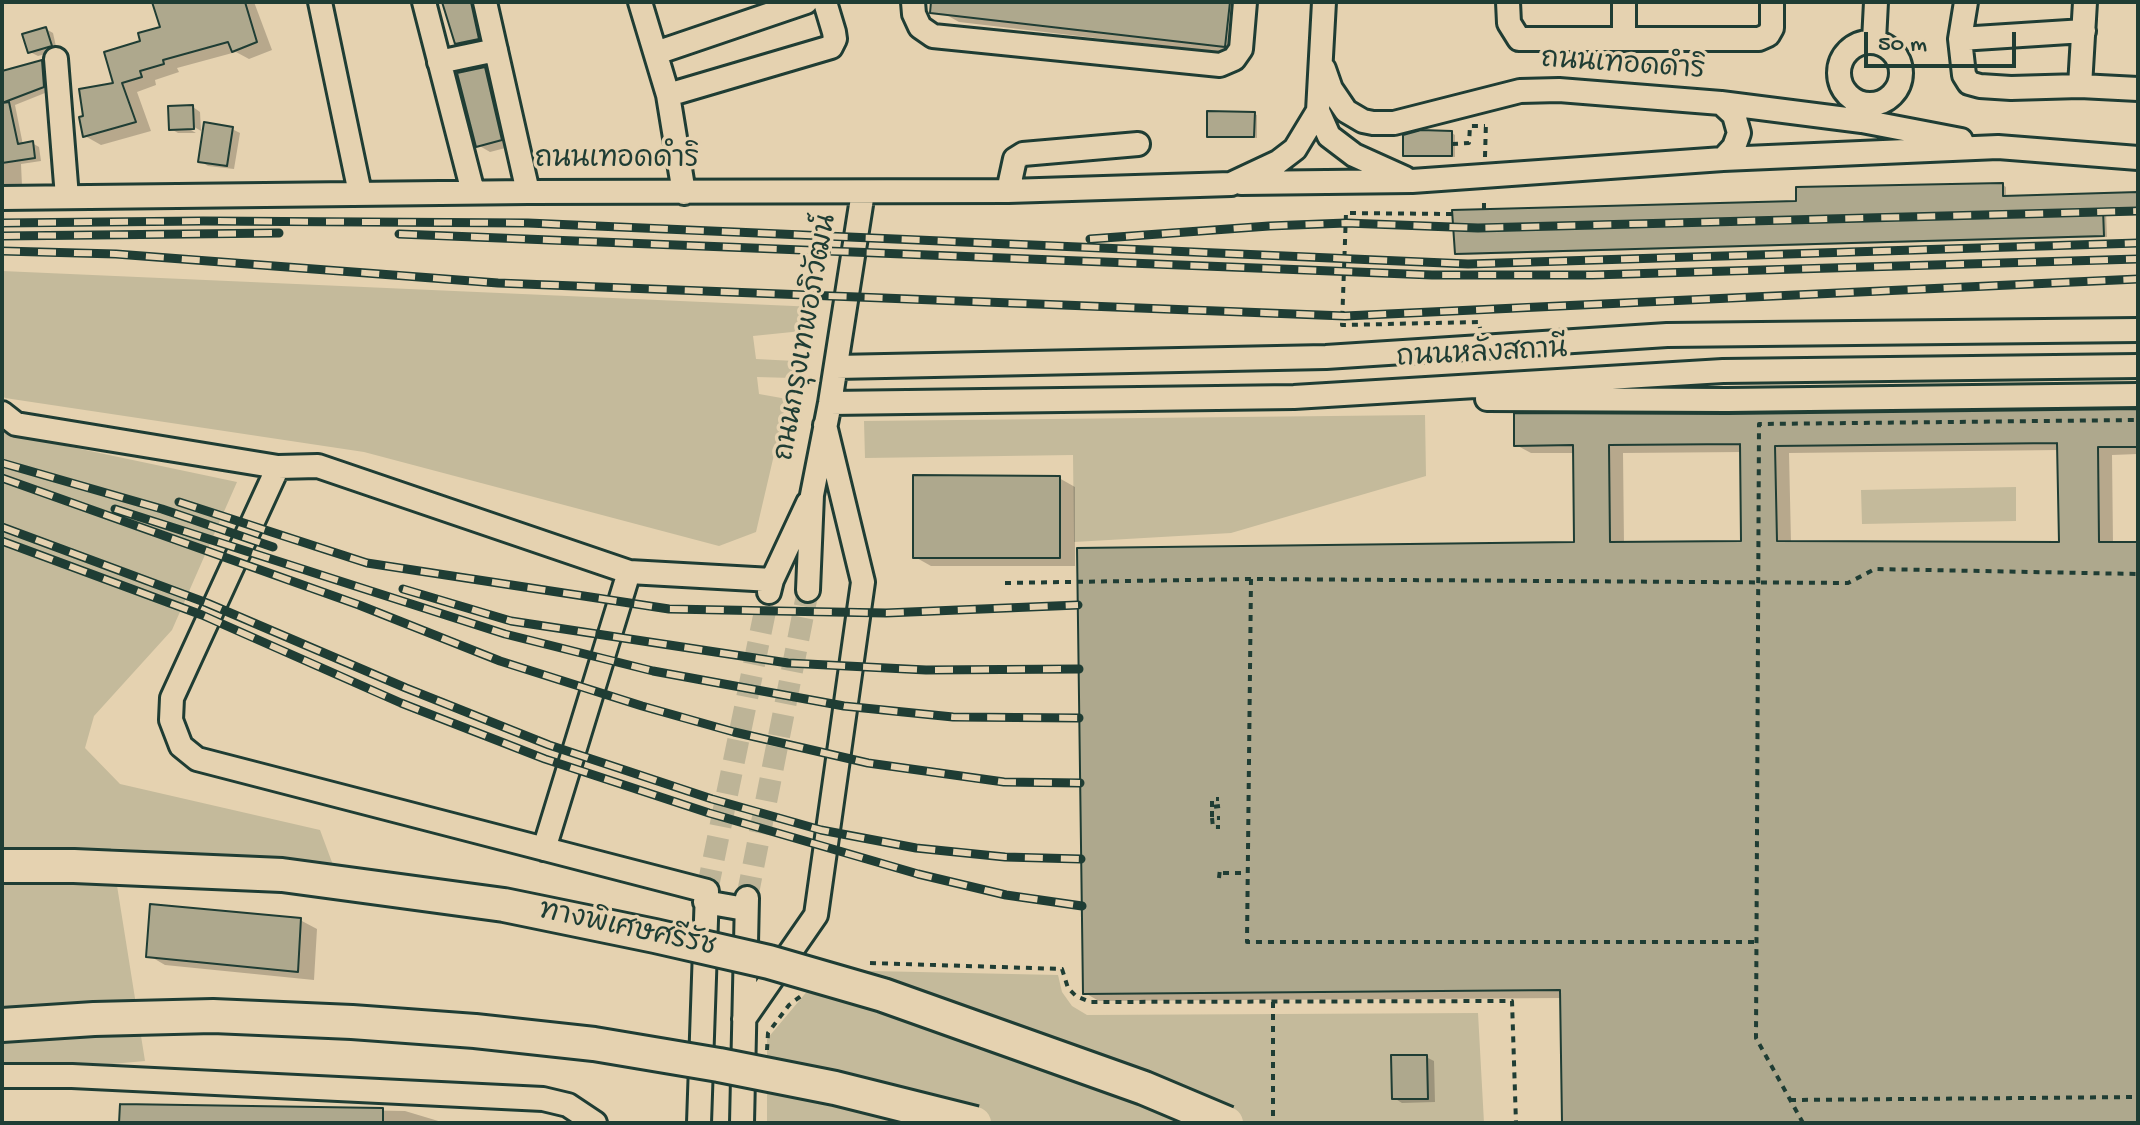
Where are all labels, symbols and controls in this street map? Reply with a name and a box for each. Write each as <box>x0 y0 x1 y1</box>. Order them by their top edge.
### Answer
scale bar <box>1868 16 2020 66</box>
text: 50 m <box>1878 31 1927 60</box>
street label: ถนนเทอดดำริ <box>1540 44 1706 90</box>
street label: ถนนเทอดดำริ <box>535 145 699 179</box>
street label: ถนนกรุงเทพอภิวัฒน์ <box>770 212 846 464</box>
street label: ถนนหลังสถานี <box>1396 335 1568 377</box>
street label: ทางพิเศษศรีรัช <box>535 896 719 966</box>

